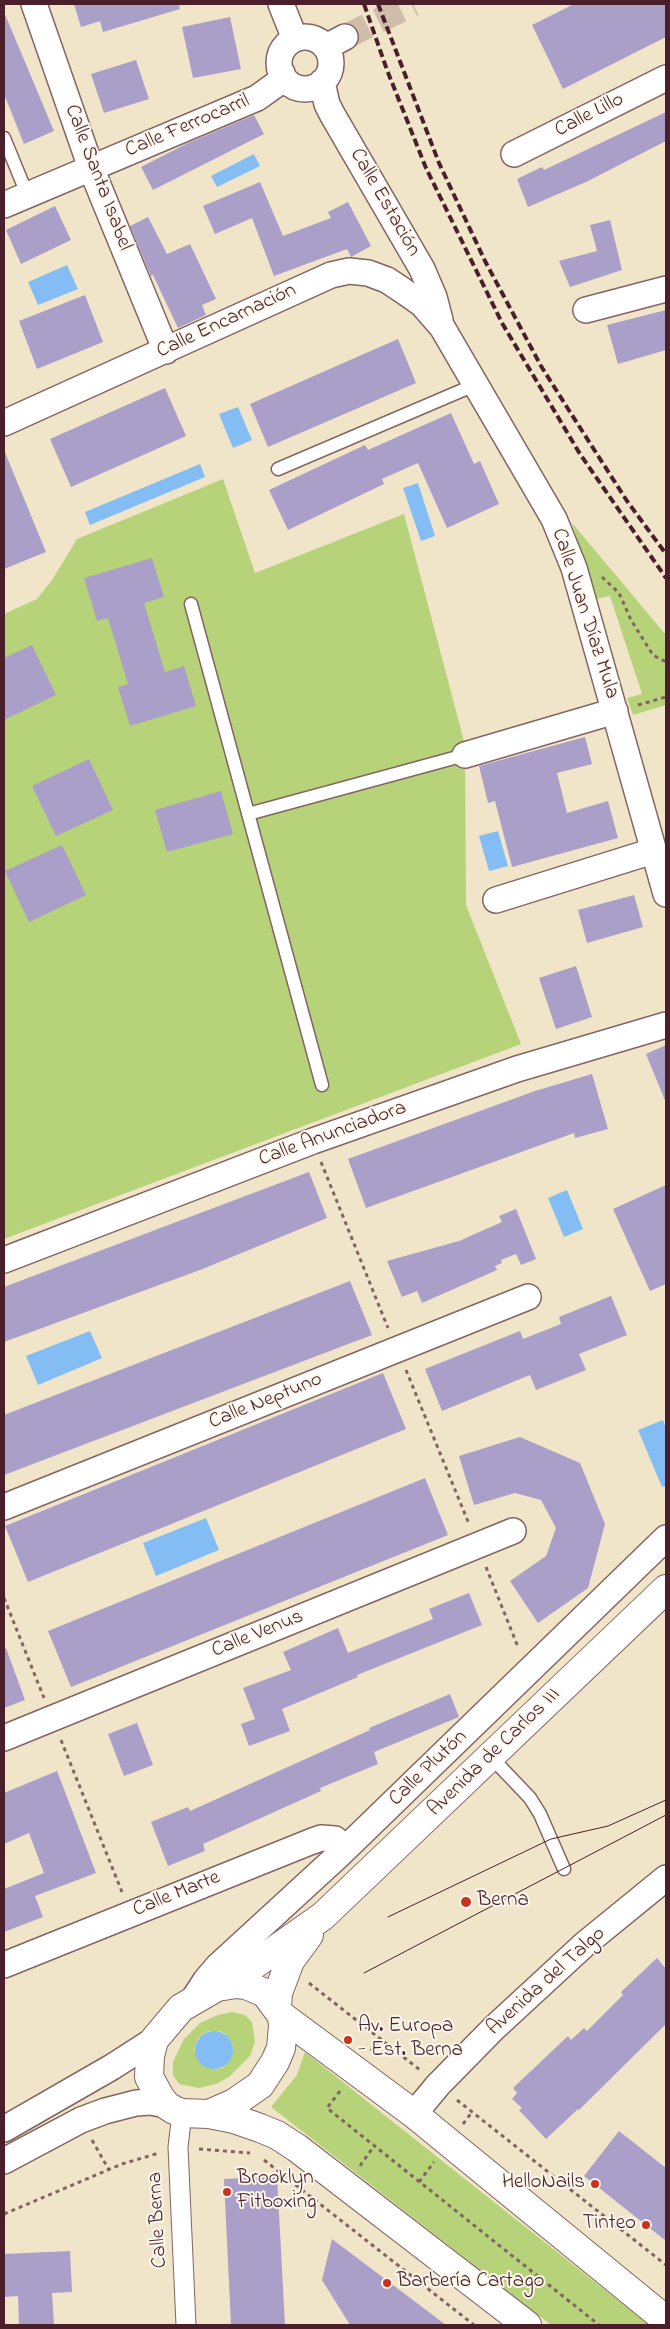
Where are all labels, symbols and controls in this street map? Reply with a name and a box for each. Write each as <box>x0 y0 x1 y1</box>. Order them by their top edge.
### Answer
street label: Calle Lillo <box>551 88 629 144</box>
street label: Calle Ferrocarril <box>122 90 254 164</box>
street label: Calle Santa Isabel <box>58 101 136 255</box>
street label: Calle Estación <box>343 144 425 262</box>
street label: Calle Encarnación <box>153 279 301 365</box>
street label: Calle Juan Díaz Mula <box>545 526 623 702</box>
street label: Calle Anunciadora <box>256 1097 410 1173</box>
street label: Calle Neptuno <box>206 1368 326 1436</box>
street label: Calle Venus <box>208 1605 308 1665</box>
street label: Avenida de Carlos III <box>423 1683 567 1823</box>
street label: Calle Plutón <box>385 1725 473 1813</box>
street label: Calle Marte <box>130 1866 224 1924</box>
place label: Berna <box>477 1889 529 1915</box>
marker: Berna <box>459 1895 473 1909</box>
street label: Avenida del Talgo <box>483 1922 611 2042</box>
place label: Av. Europa - Est. Berna <box>358 2015 463 2065</box>
marker: Av. Europa - Est. Berna <box>342 2034 354 2046</box>
place label: Brooklyn Fitboxing <box>237 2167 316 2217</box>
street label: Calle Berna <box>144 2171 174 2269</box>
place label: HelloNails <box>502 2171 585 2197</box>
marker: HelloNails <box>589 2178 601 2190</box>
marker: Brooklyn Fitboxing <box>221 2186 233 2198</box>
place label: Tinteo <box>582 2212 636 2238</box>
marker: Tinteo <box>640 2219 652 2231</box>
place label: Barbería Cartago <box>397 2270 545 2296</box>
marker: Barbería Cartago <box>381 2277 393 2289</box>

